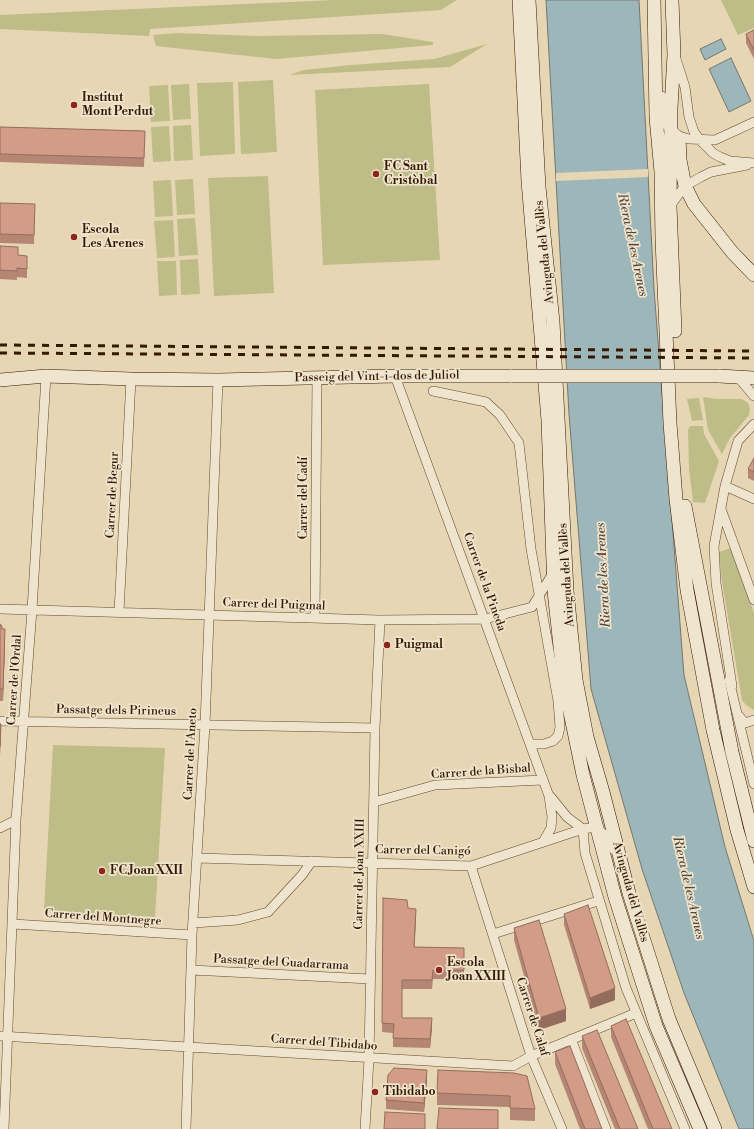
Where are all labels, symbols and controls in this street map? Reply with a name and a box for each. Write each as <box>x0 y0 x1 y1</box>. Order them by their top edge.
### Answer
place label: Institut Mont Perdut <box>82 91 153 119</box>
marker: Institut Mont Perdut <box>69 100 79 110</box>
place label: FC Sant Cristòbal <box>384 160 437 188</box>
marker: FC Sant Cristòbal <box>371 169 381 179</box>
water label: Riera de les Arenes <box>613 192 651 298</box>
street label: Avinguda del Vallès <box>532 199 558 305</box>
place label: Escola Les Arenes <box>82 223 144 251</box>
marker: Escola Les Arenes <box>69 232 79 242</box>
street label: Passeig del Vint-i-dos de Juliol <box>294 368 460 386</box>
street label: Carrer de Begur <box>104 451 122 539</box>
street label: Carrer del Cadí <box>297 457 311 539</box>
water label: Riera de les Arenes <box>593 522 615 628</box>
street label: Avinguda del Vallès <box>556 523 578 627</box>
street label: Carrer de la Pineda <box>459 531 509 633</box>
street label: Carrer del Puigmal <box>222 596 326 614</box>
street label: Carrer de l'Ordal <box>5 634 25 726</box>
place label: Puigmal <box>395 638 443 652</box>
marker: Puigmal <box>382 640 392 650</box>
street label: Passatge dels Pirineus <box>56 703 176 719</box>
street label: Carrer de l'Aneto <box>181 707 201 801</box>
street label: Carrer de la Bisbal <box>431 761 531 783</box>
street label: Carrer de Joan XXIII <box>352 818 368 930</box>
water label: Riera de les Arenes <box>669 835 707 941</box>
street label: Avinguda del Vallès <box>609 840 651 944</box>
street label: Carrer del Canigó <box>375 843 471 859</box>
place label: FC Joan XXII <box>110 864 183 878</box>
marker: FC Joan XXII <box>97 866 107 876</box>
street label: Carrer del Montnegre <box>44 907 162 929</box>
street label: Passatge del Guadarrama <box>213 952 349 974</box>
place label: Escola Joan XXIII <box>447 956 506 984</box>
marker: Escola Joan XXIII <box>434 965 444 975</box>
street label: Carrer de Calaf <box>512 976 552 1058</box>
street label: Carrer del Tibidabo <box>270 1032 378 1054</box>
place label: Tibidabo <box>383 1085 436 1099</box>
marker: Tibidabo <box>370 1087 380 1097</box>

